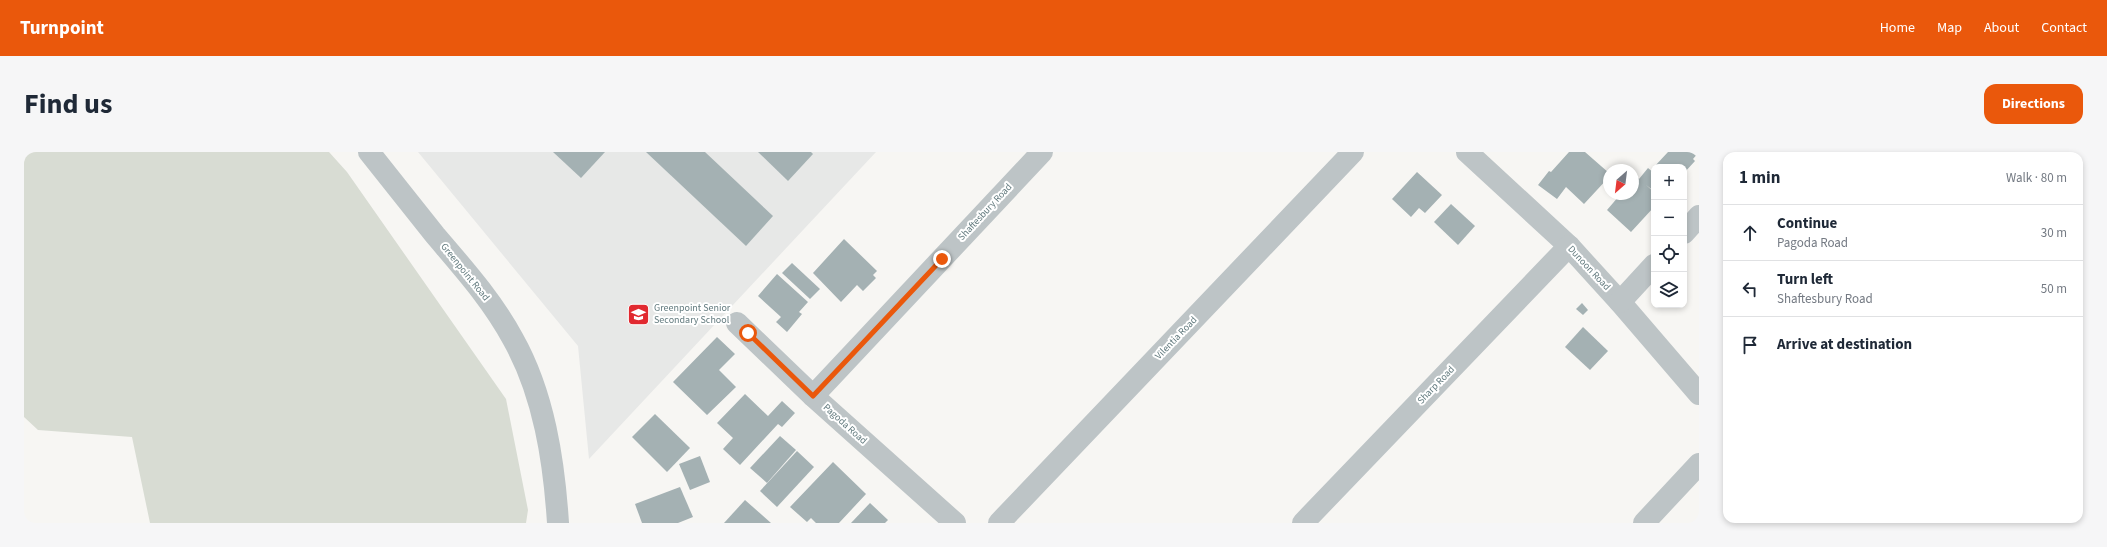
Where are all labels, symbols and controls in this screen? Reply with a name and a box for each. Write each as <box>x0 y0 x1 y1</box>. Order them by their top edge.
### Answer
text: Turnpoint <box>20 15 104 42</box>
text: Home <box>1880 18 1915 38</box>
text: Map <box>1937 18 1962 38</box>
text: About <box>1984 18 2019 38</box>
text: Contact <box>2041 18 2087 38</box>
text: Find us <box>24 84 112 124</box>
button: Directions <box>1984 84 2083 124</box>
north arrow <box>1603 164 1639 200</box>
map controls <box>1651 164 1687 308</box>
button: + <box>1651 164 1687 200</box>
text: 1 min <box>1739 166 1780 190</box>
text: Walk · 80 m <box>2006 169 2067 187</box>
street label: Shaftesbury Road <box>955 180 1015 244</box>
button: − <box>1651 200 1687 236</box>
text: Continue <box>1777 213 1837 234</box>
icon: ahead <box>1739 222 1761 244</box>
text: 30 m <box>2041 224 2067 242</box>
text: Pagoda Road <box>1777 234 1848 252</box>
button: locate <box>1651 236 1687 272</box>
street label: Greenpoint Road <box>437 240 493 304</box>
street label: Dunoon Road <box>1564 242 1614 294</box>
route end <box>933 250 951 268</box>
text: Turn left <box>1777 269 1833 290</box>
button: layers <box>1651 272 1687 308</box>
icon: left <box>1739 278 1761 300</box>
text: 50 m <box>2041 280 2067 298</box>
text: Shaftesbury Road <box>1777 290 1873 308</box>
school or university icon: Greenpoint Senior Secondary School <box>625 301 651 327</box>
place label: Greenpoint Senior Secondary School <box>654 301 731 327</box>
street label: Vilentia Road <box>1152 313 1200 363</box>
route start <box>739 324 757 342</box>
icon: arrive <box>1739 334 1761 356</box>
text: Arrive at destination <box>1777 334 1912 355</box>
street label: Sharp Road <box>1414 363 1458 407</box>
street label: Pagoda Road <box>820 401 870 447</box>

